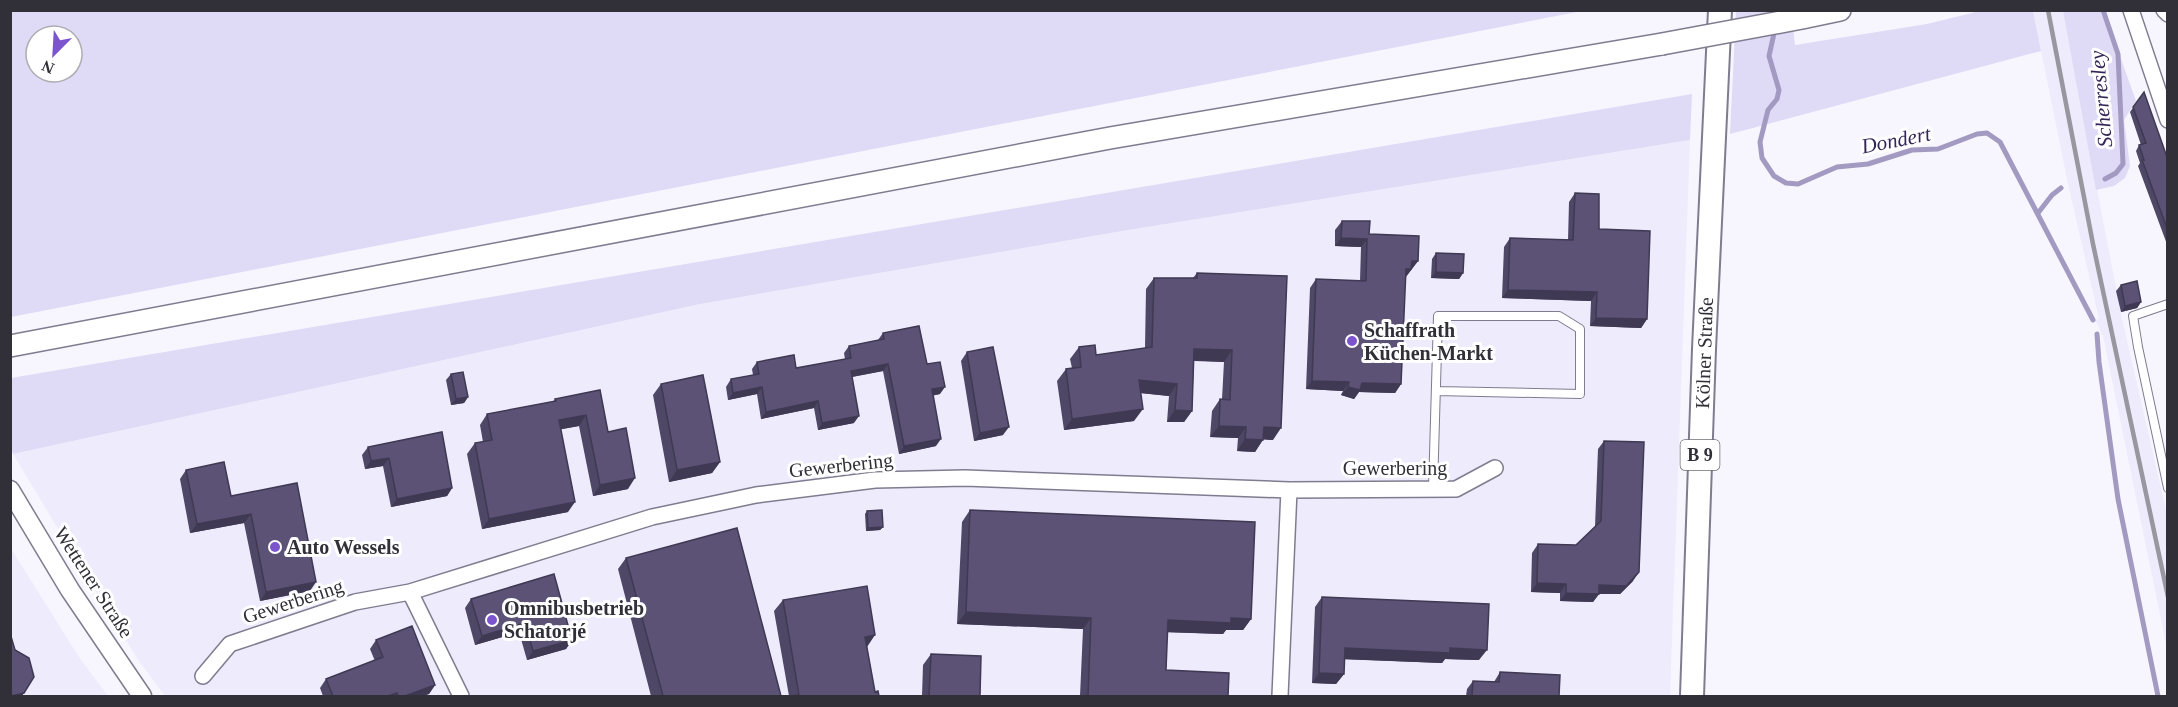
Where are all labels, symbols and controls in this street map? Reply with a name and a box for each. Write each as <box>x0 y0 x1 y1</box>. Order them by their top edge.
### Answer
north arrow <box>24 24 84 84</box>
water label: Scherresley <box>2085 49 2117 148</box>
text: N <box>39 57 57 77</box>
water label: Dondert <box>1858 121 1934 159</box>
street label: Kölner Straße <box>1691 297 1717 409</box>
place label: Schaffrath Küchen-Markt <box>1364 319 1493 364</box>
marker: Schaffrath Küchen-Markt <box>1345 334 1359 348</box>
road number: B 9 <box>1680 440 1720 470</box>
street label: Gewerbering <box>788 449 894 482</box>
street label: Gewerbering <box>1343 457 1447 480</box>
street label: Wettener Straße <box>50 522 138 642</box>
place label: Auto Wessels <box>287 536 400 558</box>
marker: Auto Wessels <box>268 540 282 554</box>
street label: Gewerbering <box>240 574 346 629</box>
place label: Omnibusbetrieb Schatorjé <box>504 597 644 643</box>
marker: Omnibusbetrieb Schatorjé <box>485 613 499 627</box>

